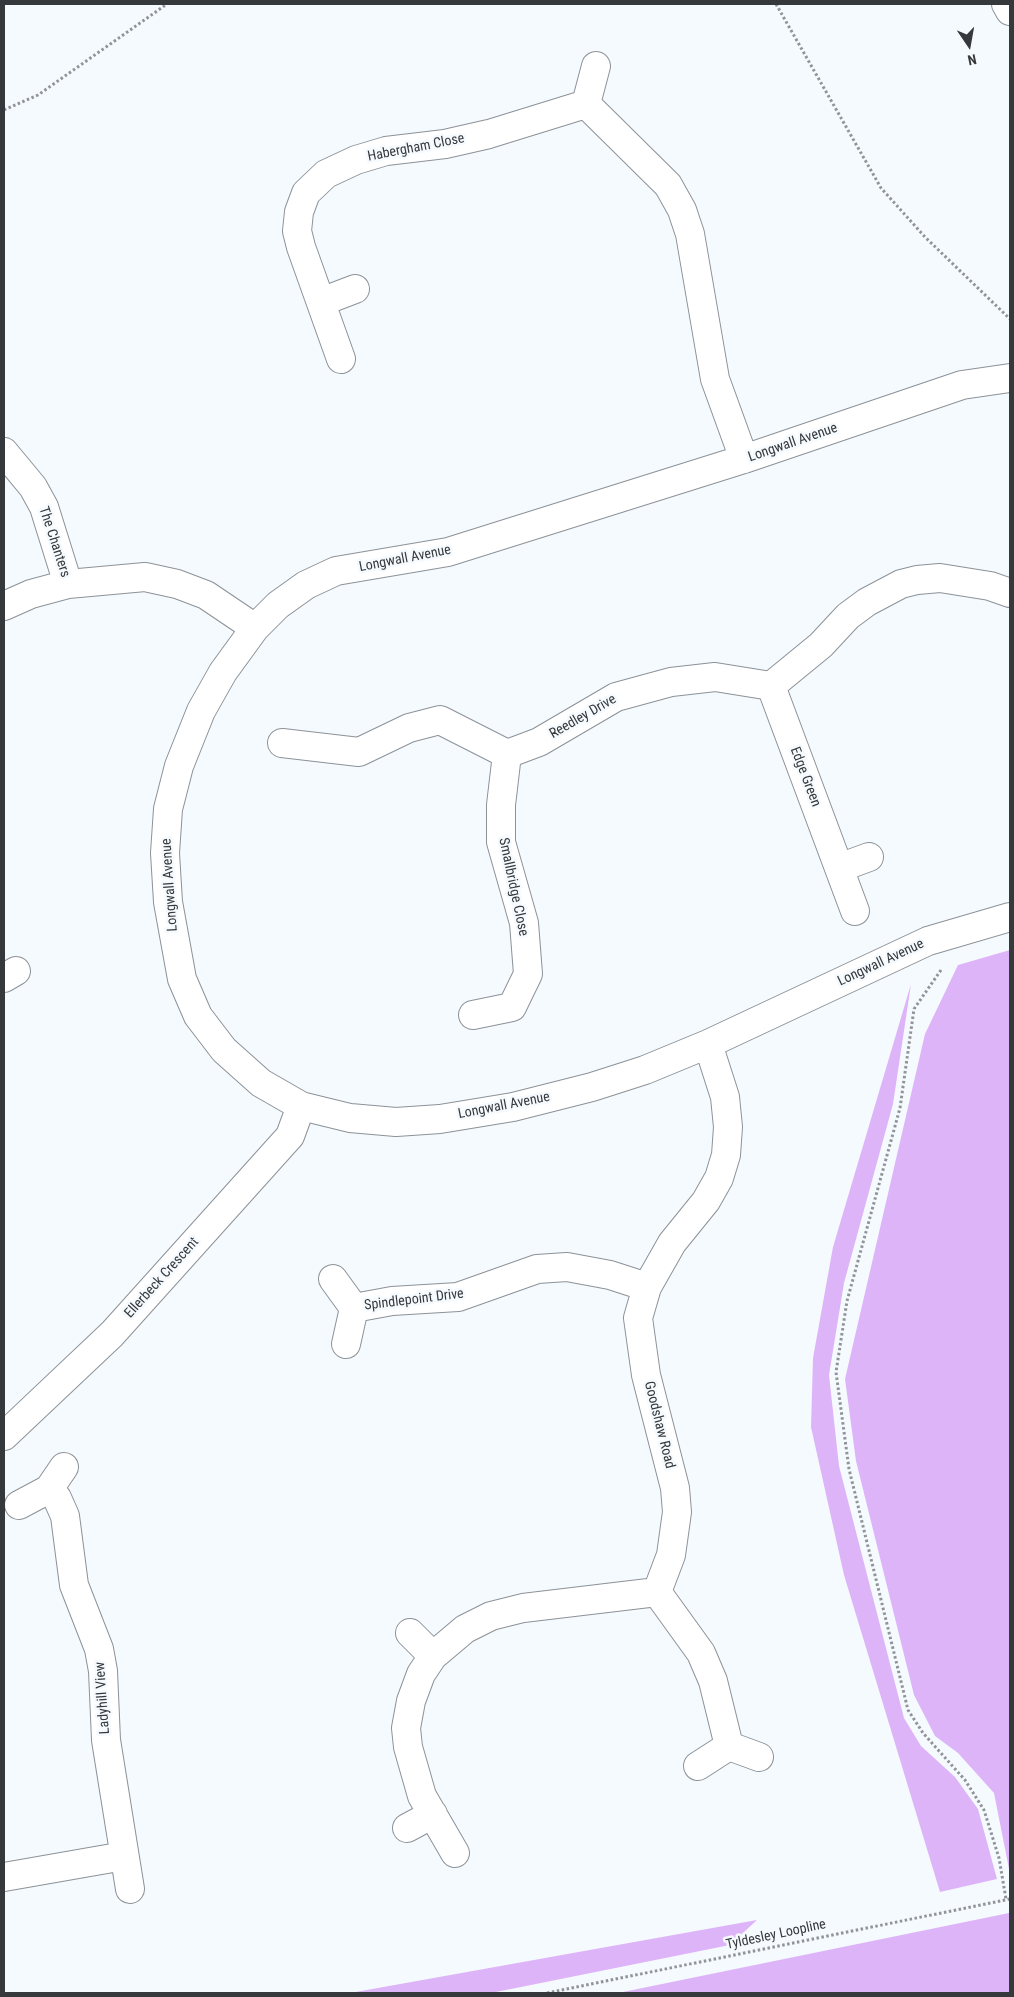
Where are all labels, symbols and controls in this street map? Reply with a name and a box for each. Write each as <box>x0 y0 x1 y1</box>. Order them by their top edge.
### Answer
north arrow <box>944 20 994 70</box>
text: N <box>966 51 978 68</box>
street label: Habergham Close <box>366 130 466 166</box>
street label: Longwall Avenue <box>746 420 840 466</box>
street label: The Chanters <box>35 505 73 579</box>
street label: Longwall Avenue <box>358 542 452 576</box>
street label: Reedley Drive <box>547 691 619 743</box>
street label: Edge Green <box>786 745 824 809</box>
street label: Smallbridge Close <box>494 836 532 938</box>
street label: Longwall Avenue <box>158 838 182 932</box>
street label: Longwall Avenue <box>835 936 927 990</box>
street label: Longwall Avenue <box>457 1089 551 1123</box>
street label: Ellerbeck Crescent <box>121 1234 203 1322</box>
street label: Spindlepoint Drive <box>363 1286 465 1314</box>
street label: Goodshaw Road <box>640 1380 678 1470</box>
street label: Ladyhill View <box>92 1661 114 1735</box>
street label: Tyldesley Loopline <box>724 1916 828 1954</box>

